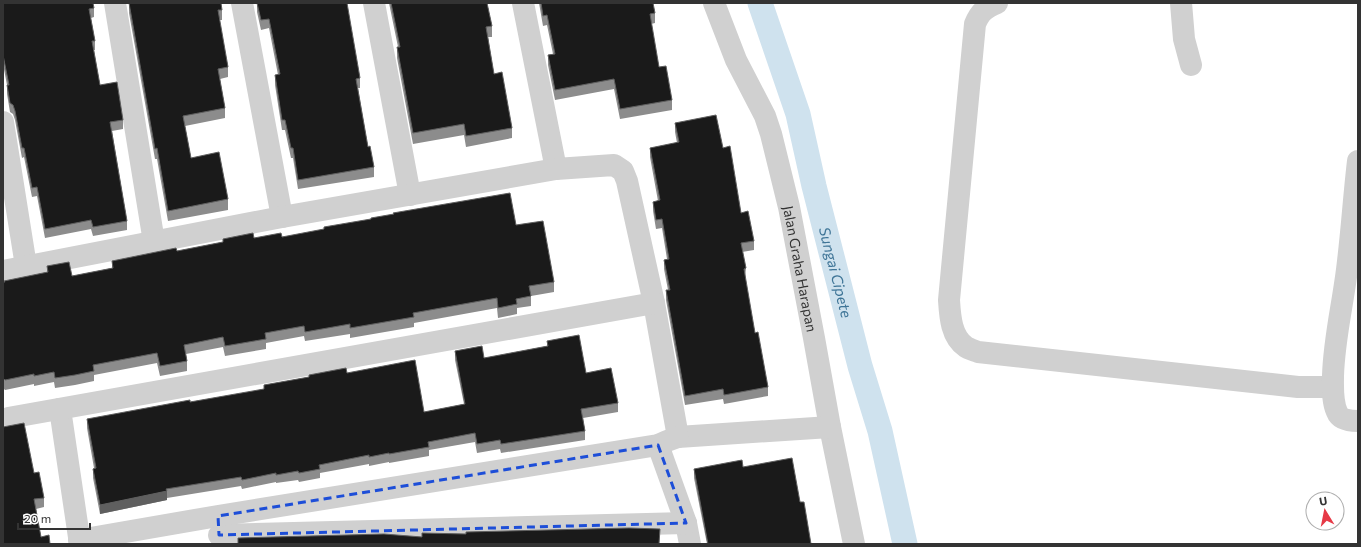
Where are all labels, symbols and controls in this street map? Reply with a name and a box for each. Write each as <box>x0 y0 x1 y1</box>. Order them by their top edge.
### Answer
street label: Jalan Graha Harapan <box>780 204 821 333</box>
water label: Sungai Cipete <box>816 225 856 320</box>
north arrow <box>1305 491 1345 531</box>
text: U <box>1318 494 1328 508</box>
scale bar <box>18 505 90 531</box>
text: 20 m <box>24 511 51 525</box>

